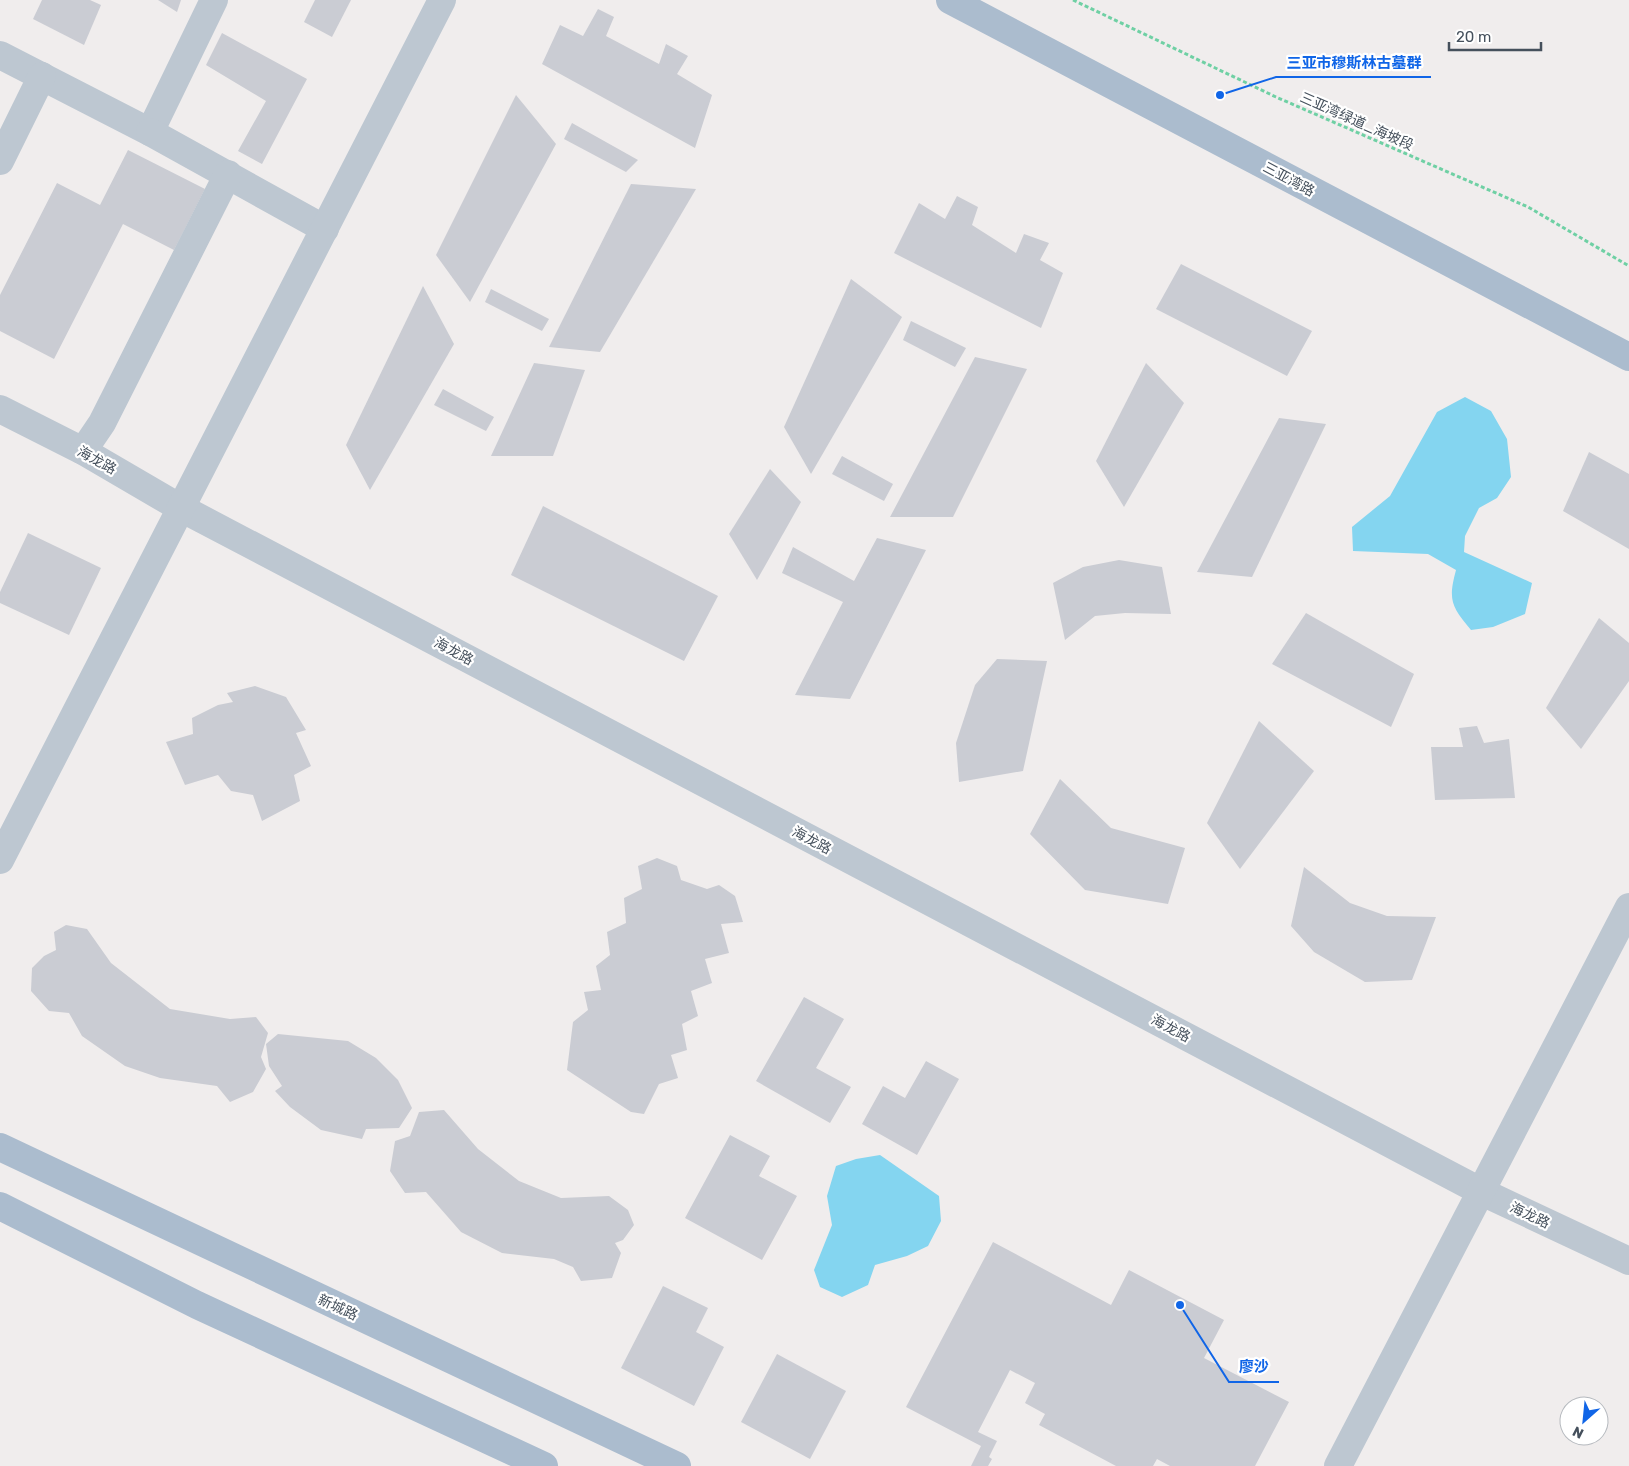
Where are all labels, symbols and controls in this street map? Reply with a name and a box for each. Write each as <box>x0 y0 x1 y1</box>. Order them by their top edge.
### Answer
scale bar <box>1449 20 1542 52</box>
text: 20 m <box>1456 28 1491 46</box>
callout: 三亚市穆斯林古墓群 <box>1276 47 1431 77</box>
text: 三亚市穆斯林古墓群 <box>1286 54 1422 72</box>
street label: 三亚湾绿道_海坡段 <box>1297 89 1416 154</box>
street label: 三亚湾路 <box>1260 159 1317 200</box>
street label: 海龙路 <box>74 443 119 478</box>
street label: 海龙路 <box>431 634 476 669</box>
street label: 海龙路 <box>789 823 834 858</box>
street label: 海龙路 <box>1148 1011 1193 1046</box>
street label: 海龙路 <box>1507 1199 1552 1232</box>
street label: 新城路 <box>315 1291 360 1324</box>
callout: 廖沙 <box>1229 1352 1279 1382</box>
text: 廖沙 <box>1239 1358 1269 1376</box>
north arrow <box>1559 1396 1609 1446</box>
text: N <box>1570 1422 1587 1442</box>

